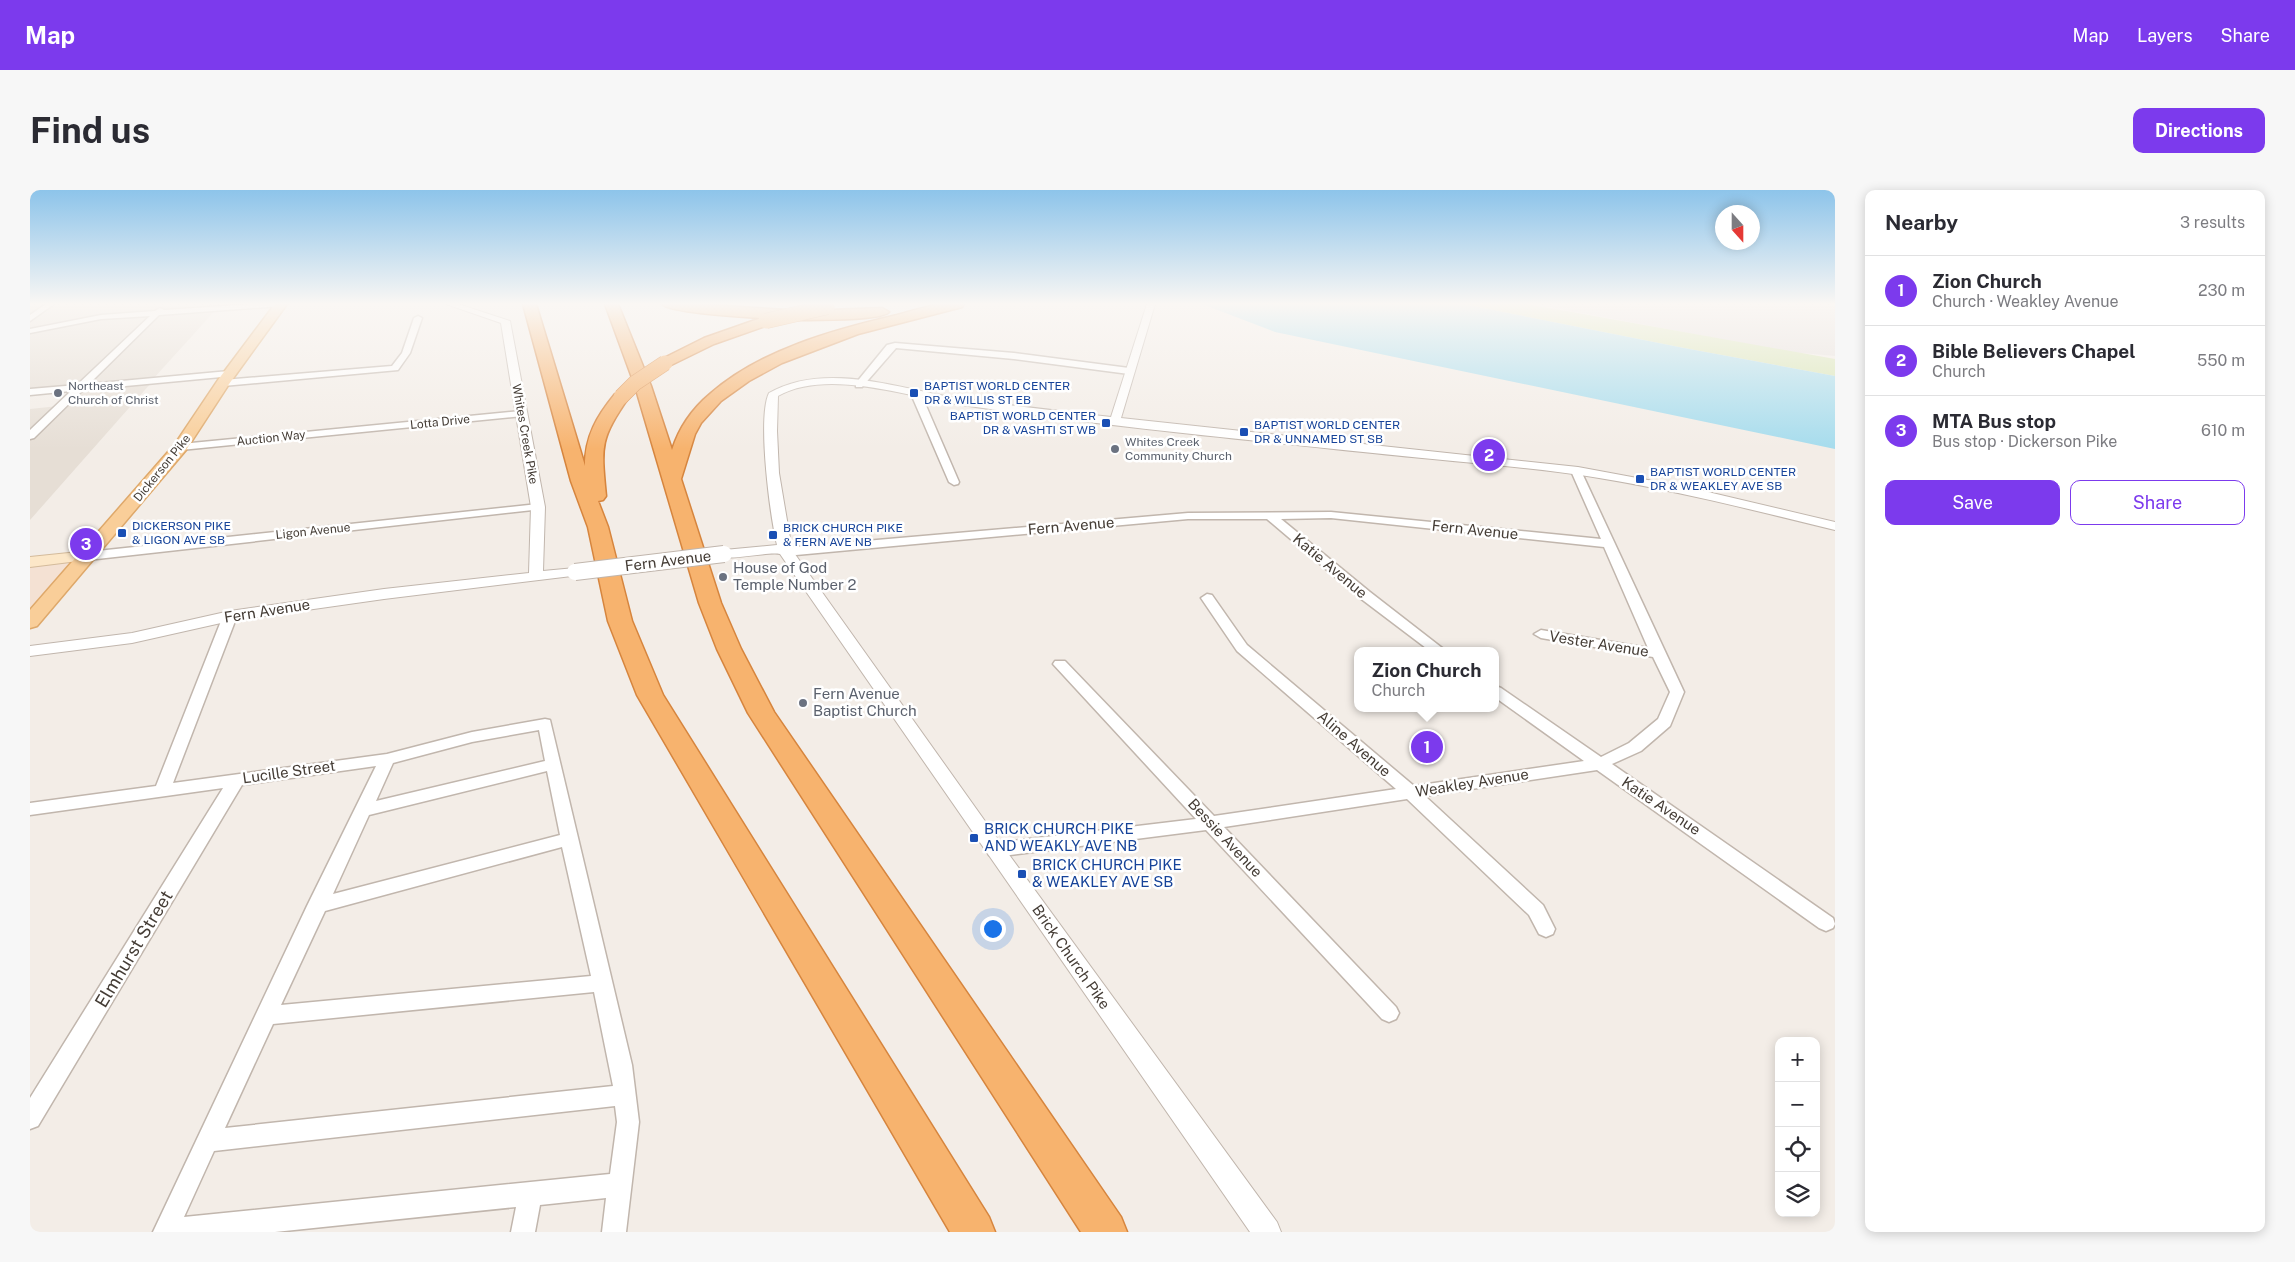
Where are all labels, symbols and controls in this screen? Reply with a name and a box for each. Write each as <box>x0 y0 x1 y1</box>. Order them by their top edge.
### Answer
text: Map <box>25 21 75 49</box>
text: Map <box>2073 25 2109 46</box>
text: Layers <box>2137 25 2193 46</box>
text: Share <box>2221 25 2270 46</box>
button: Directions <box>2133 108 2265 153</box>
text: Find us <box>30 110 150 151</box>
north arrow <box>1715 205 1760 250</box>
text: Nearby <box>1885 210 1958 235</box>
text: 3 results <box>2180 213 2245 232</box>
text: Zion Church <box>1932 270 2042 292</box>
text: 1 <box>1898 281 1904 300</box>
text: 230 m <box>2198 281 2245 300</box>
text: Church · Weakley Avenue <box>1932 292 2119 311</box>
text: Bible Believers Chapel <box>1932 340 2135 362</box>
text: 2 <box>1896 351 1906 370</box>
text: 550 m <box>2197 351 2245 370</box>
text: Church <box>1932 362 1986 381</box>
place label: Northeast Church of Christ <box>68 379 159 407</box>
place label: BAPTIST WORLD CENTER DR & WILLIS ST EB <box>924 379 1070 407</box>
street label: Whites Creek Pike <box>509 383 541 485</box>
marker: Northeast Church of Christ <box>52 387 64 399</box>
marker: BAPTIST WORLD CENTER DR & WILLIS ST EB <box>908 387 920 399</box>
place label: BAPTIST WORLD CENTER DR & VASHTI ST WB <box>950 409 1096 437</box>
text: MTA Bus stop <box>1932 410 2056 432</box>
street label: Lotta Drive <box>409 412 471 432</box>
marker: BAPTIST WORLD CENTER DR & VASHTI ST WB <box>1100 417 1112 429</box>
place label: BAPTIST WORLD CENTER DR & UNNAMED ST SB <box>1254 418 1400 446</box>
text: 3 <box>1896 421 1906 440</box>
text: 610 m <box>2201 421 2245 440</box>
marker: BAPTIST WORLD CENTER DR & UNNAMED ST SB <box>1238 426 1250 438</box>
street label: Auction Way <box>236 427 307 449</box>
street label: Dickerson Pike <box>131 431 193 504</box>
text: Bus stop · Dickerson Pike <box>1932 432 2117 451</box>
place label: Whites Creek Community Church <box>1125 435 1232 463</box>
pin: 2 <box>1473 436 1505 474</box>
marker: Whites Creek Community Church <box>1109 443 1121 455</box>
place label: BAPTIST WORLD CENTER DR & WEAKLEY AVE SB <box>1650 465 1796 493</box>
marker: BAPTIST WORLD CENTER DR & WEAKLEY AVE SB <box>1634 473 1646 485</box>
button: Save <box>1885 480 2060 525</box>
button: Share <box>2070 480 2245 525</box>
street label: Fern Avenue <box>1027 513 1115 538</box>
street label: Fern Avenue <box>1431 517 1519 542</box>
place label: DICKERSON PIKE & LIGON AVE SB <box>132 519 231 547</box>
street label: Ligon Avenue <box>275 520 351 542</box>
place label: BRICK CHURCH PIKE & FERN AVE NB <box>783 521 903 549</box>
pin: 3 <box>70 525 102 563</box>
marker: DICKERSON PIKE & LIGON AVE SB <box>116 527 128 539</box>
marker: BRICK CHURCH PIKE & FERN AVE NB <box>767 529 779 541</box>
street label: Katie Avenue <box>1290 530 1371 601</box>
street label: Fern Avenue <box>624 547 712 574</box>
place label: House of God Temple Number 2 <box>733 559 857 593</box>
marker: House of God Temple Number 2 <box>717 571 729 583</box>
street label: Fern Avenue <box>223 595 311 626</box>
street label: Vester Avenue <box>1548 627 1650 660</box>
popup <box>1354 647 1499 712</box>
text: Zion Church <box>1372 659 1481 681</box>
text: Church <box>1372 681 1425 700</box>
place label: Fern Avenue Baptist Church <box>813 685 917 719</box>
marker: Fern Avenue Baptist Church <box>797 697 809 709</box>
street label: Aline Avenue <box>1314 707 1394 780</box>
pin: 1 <box>1411 728 1443 766</box>
street label: Lucille Street <box>241 757 337 786</box>
street label: Weakley Avenue <box>1414 765 1530 800</box>
street label: Katie Avenue <box>1619 773 1704 838</box>
street label: Bessie Avenue <box>1185 795 1266 880</box>
place label: BRICK CHURCH PIKE AND WEAKLY AVE NB <box>984 820 1137 854</box>
marker: BRICK CHURCH PIKE AND WEAKLY AVE NB <box>968 832 980 844</box>
place label: BRICK CHURCH PIKE & WEAKLEY AVE SB <box>1032 856 1182 890</box>
marker: BRICK CHURCH PIKE & WEAKLEY AVE SB <box>1016 868 1028 880</box>
street label: Elmhurst Street <box>90 886 177 1011</box>
street label: Brick Church Pike <box>1029 901 1114 1012</box>
your location <box>980 916 1006 942</box>
map controls <box>1775 1037 1820 1217</box>
button: + <box>1775 1037 1820 1082</box>
button: − <box>1775 1082 1820 1127</box>
button: locate <box>1775 1127 1820 1172</box>
button: layers <box>1775 1172 1820 1217</box>

